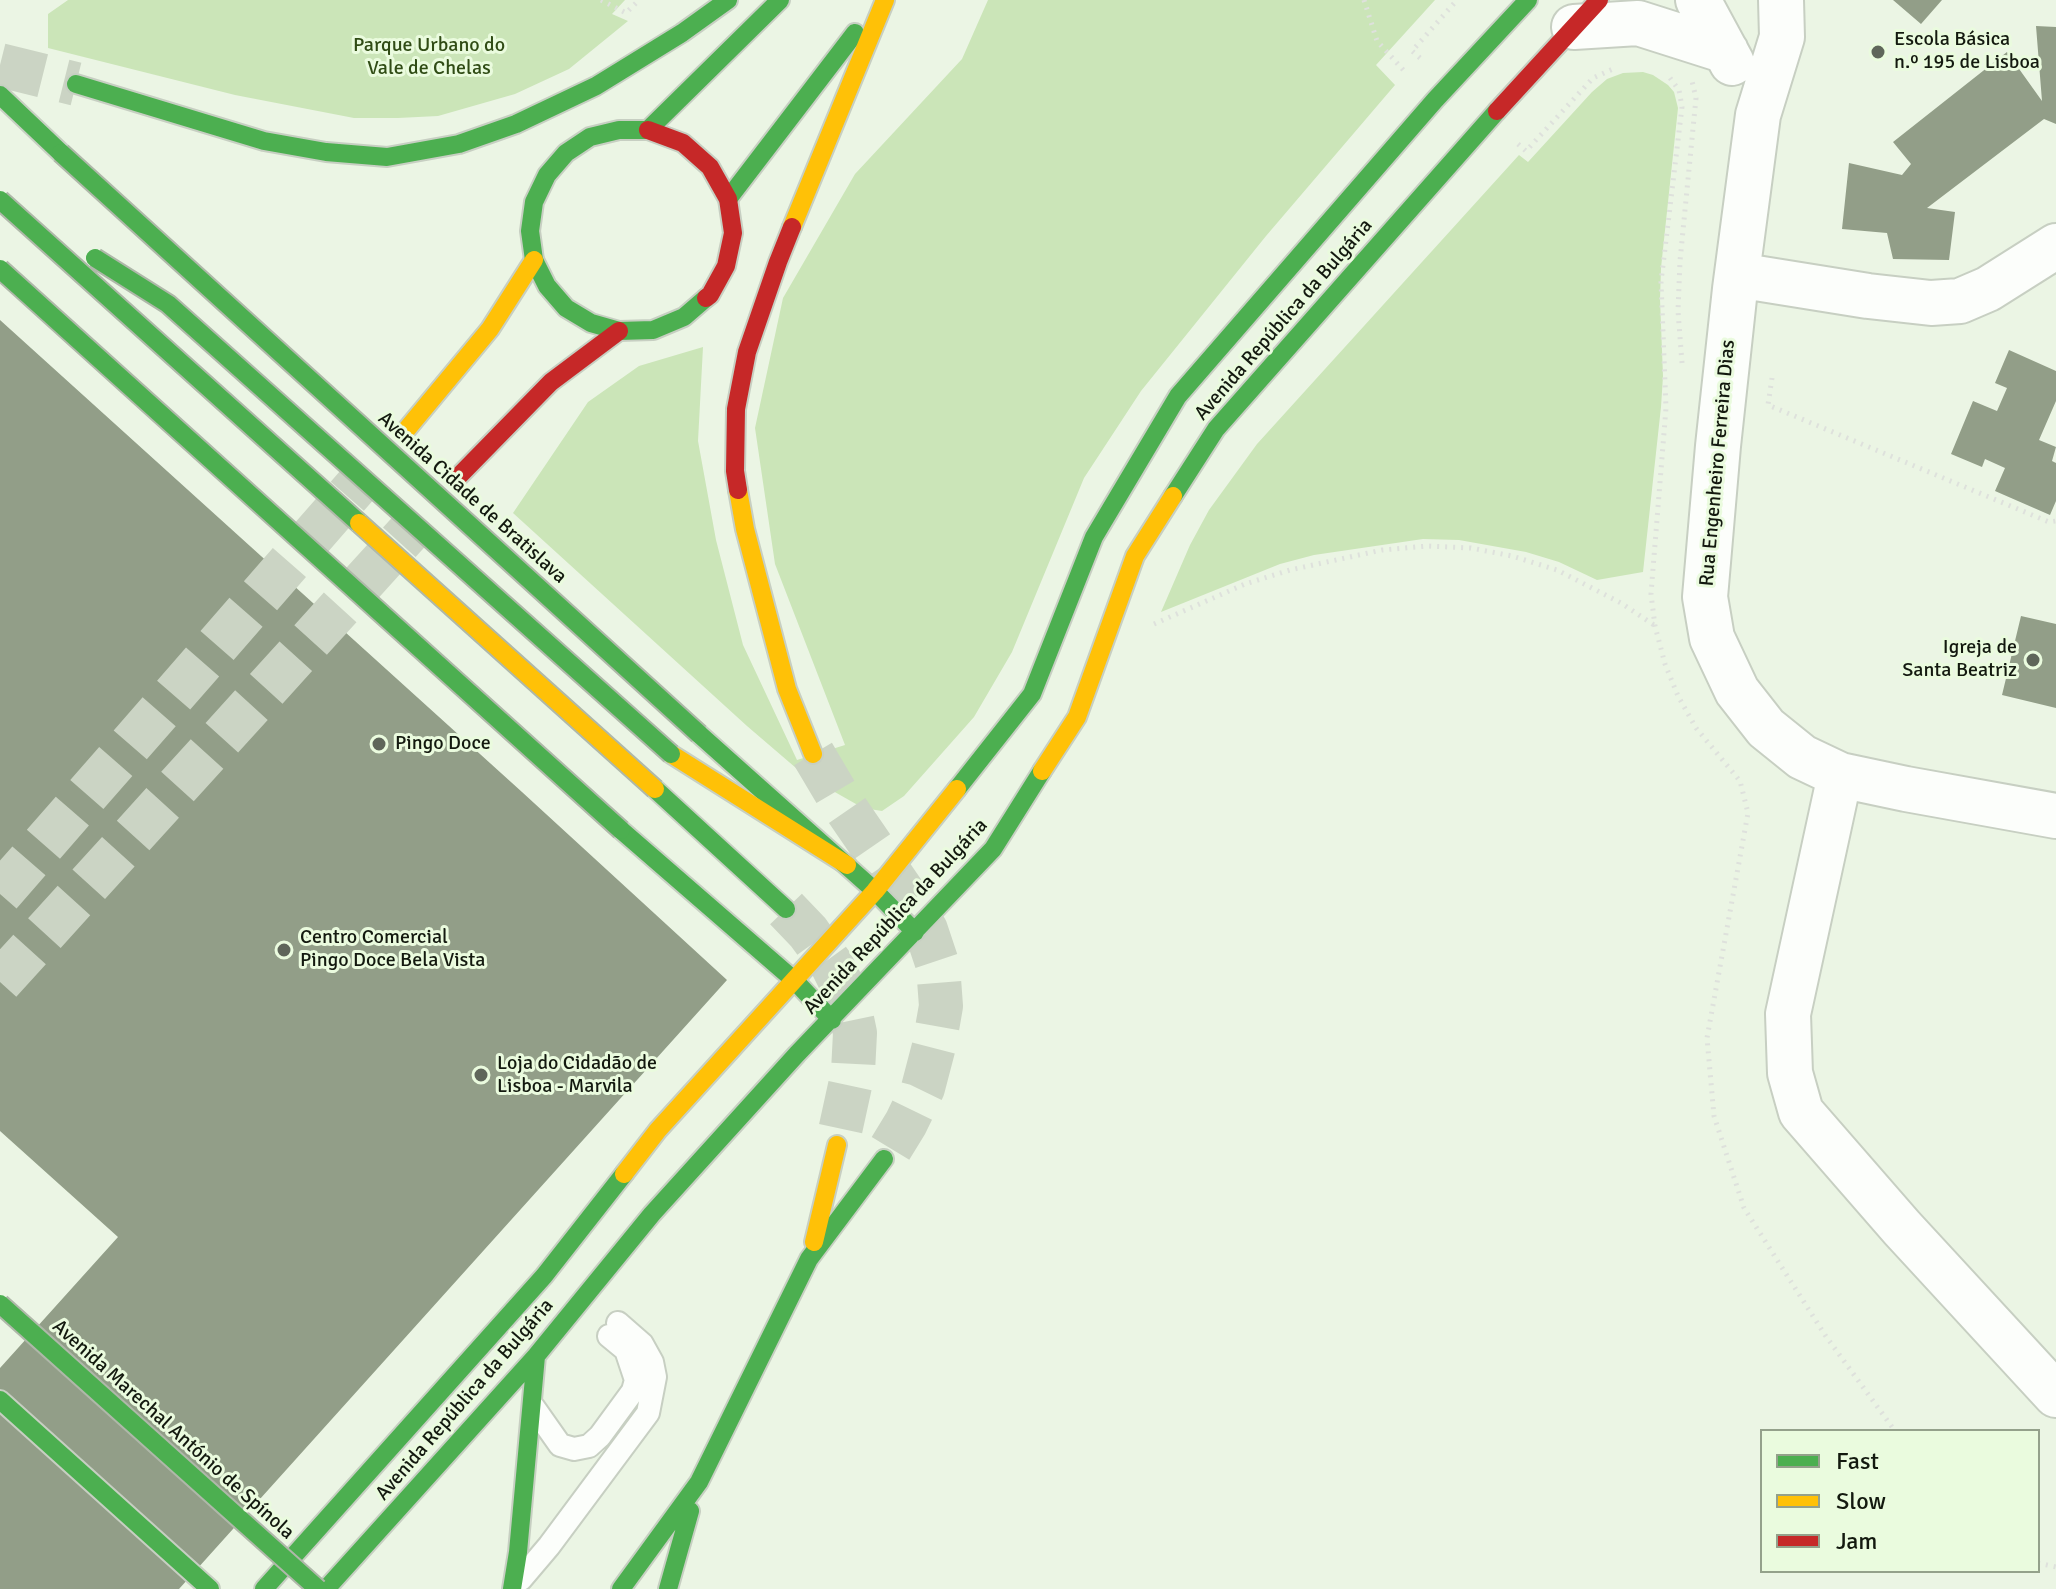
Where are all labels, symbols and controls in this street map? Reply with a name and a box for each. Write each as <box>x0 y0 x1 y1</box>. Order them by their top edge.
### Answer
place label: Escola Básica n.º 195 de Lisboa <box>1894 28 2040 75</box>
park label: Parque Urbano do Vale de Chelas <box>353 34 505 81</box>
marker: Escola Básica n.º 195 de Lisboa <box>1869 43 1887 61</box>
street label: Avenida República da Bulgária <box>1190 214 1378 426</box>
street label: Rua Engenheiro Ferreira Dias <box>1695 339 1741 587</box>
street label: Avenida Cidade de Bratislava <box>373 407 571 589</box>
place label: Igreja de Santa Beatriz <box>1902 636 2017 683</box>
marker: Igreja de Santa Beatriz <box>2024 651 2042 669</box>
place label: Pingo Doce <box>395 732 491 756</box>
marker: Pingo Doce <box>370 735 388 753</box>
street label: Avenida República da Bulgária <box>799 814 993 1020</box>
place label: Centro Comercial Pingo Doce Bela Vista <box>300 926 485 973</box>
marker: Centro Comercial Pingo Doce Bela Vista <box>275 941 293 959</box>
place label: Loja do Cidadão de Lisboa - Marvila <box>497 1052 657 1099</box>
marker: Loja do Cidadão de Lisboa - Marvila <box>472 1066 490 1084</box>
street label: Avenida República da Bulgária <box>371 1294 559 1506</box>
street label: Avenida Marechal António de Spínola <box>47 1315 299 1545</box>
legend <box>1760 1429 2040 1573</box>
text: Fast <box>1836 1446 1879 1476</box>
text: Slow <box>1836 1486 1886 1516</box>
text: Jam <box>1836 1526 1877 1556</box>

